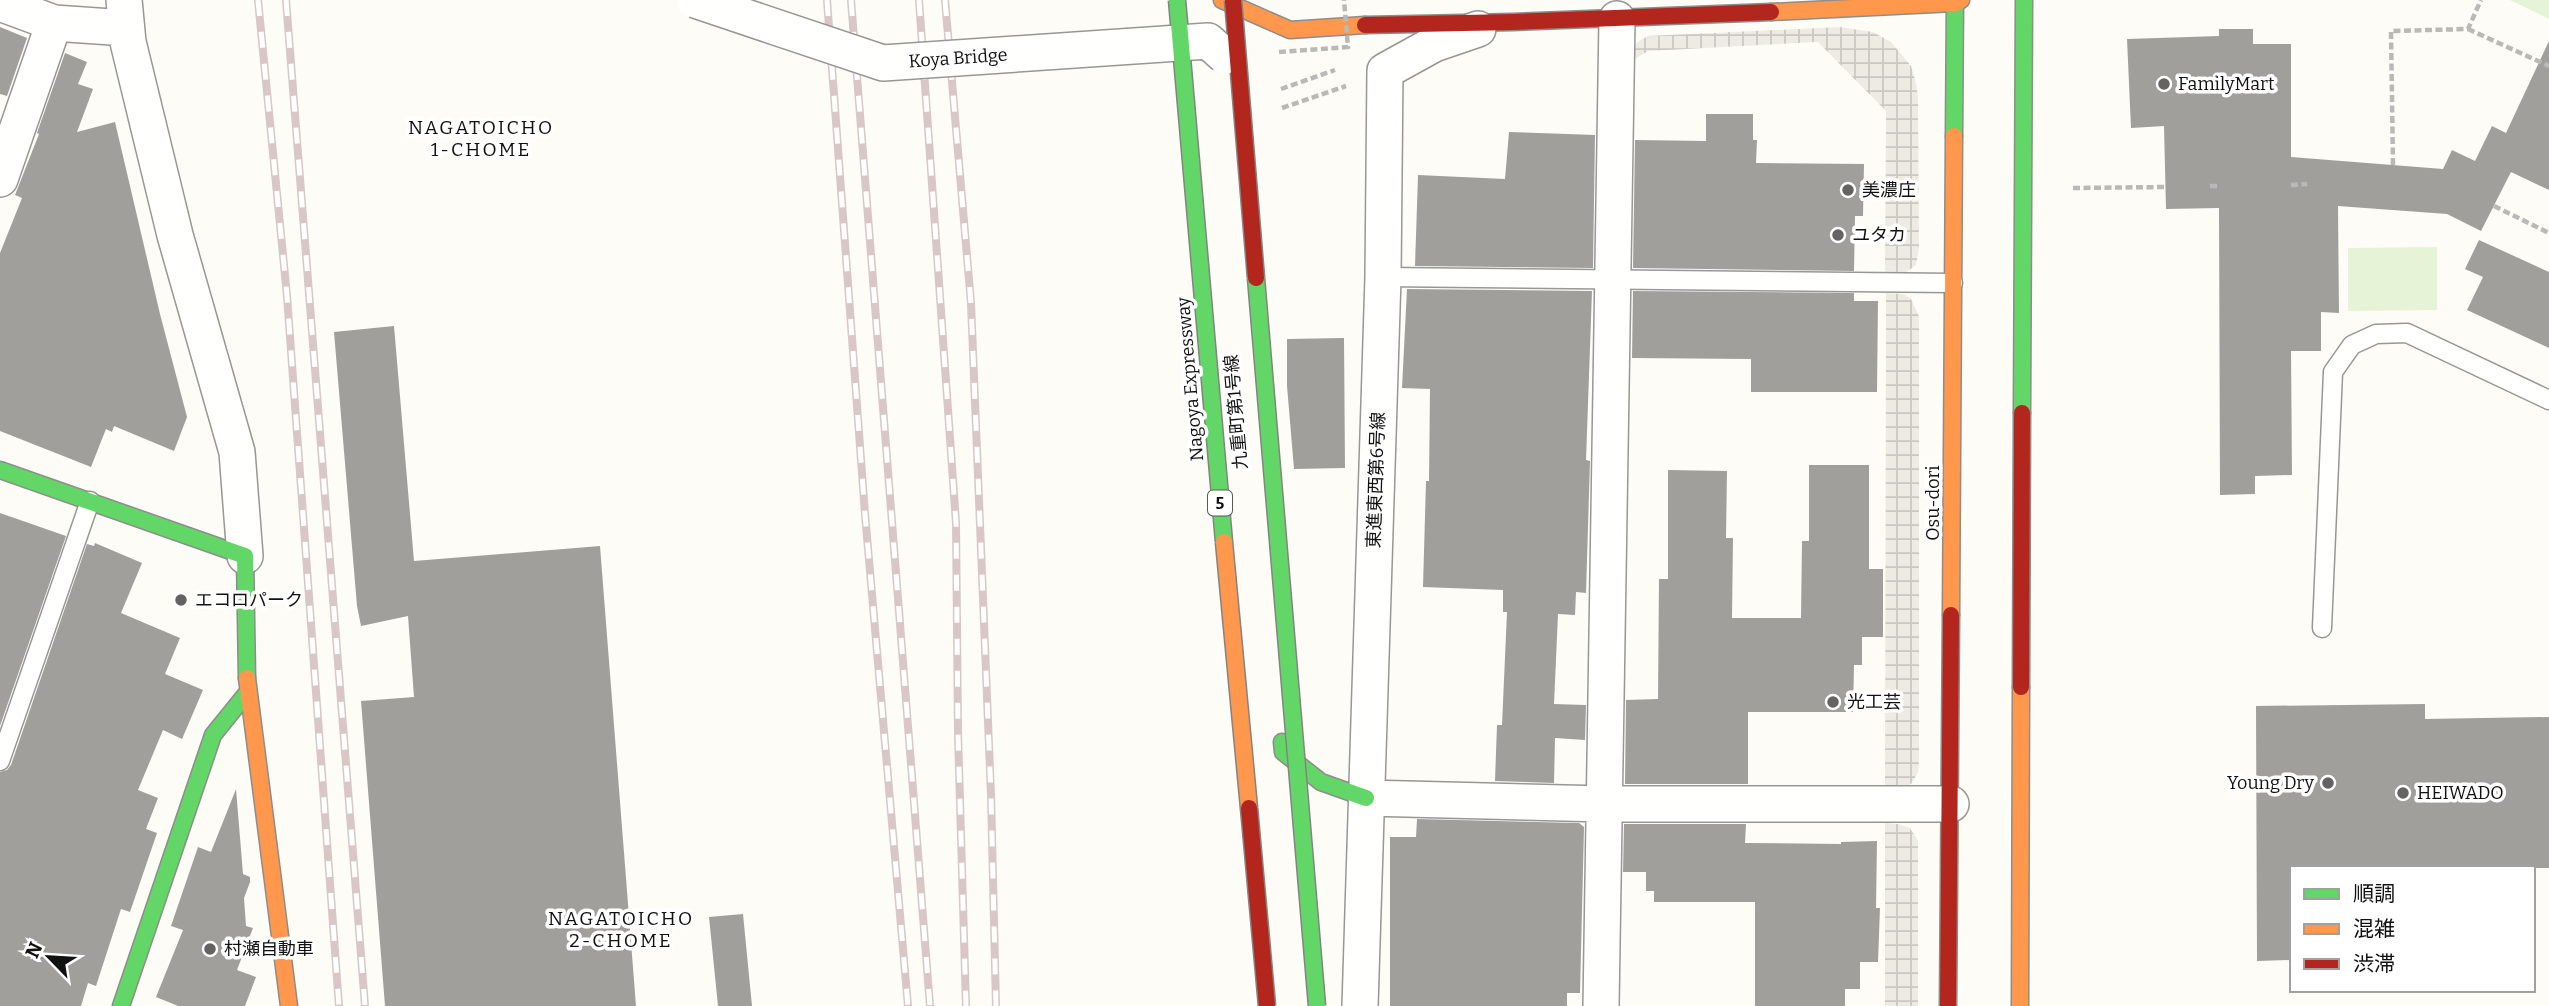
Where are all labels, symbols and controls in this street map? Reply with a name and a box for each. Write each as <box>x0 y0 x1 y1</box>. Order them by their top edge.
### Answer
street label: Koya Bridge <box>908 44 1008 72</box>
place label: FamilyMart <box>2178 73 2275 95</box>
marker: FamilyMart <box>2156 76 2172 92</box>
district label: NAGATOICHO 1-CHOME <box>408 116 554 161</box>
place label: 美濃庄 <box>1862 179 1916 201</box>
marker: 美濃庄 <box>1840 182 1856 198</box>
place label: ユタカ <box>1852 224 1906 246</box>
marker: ユタカ <box>1830 227 1846 243</box>
street label: Nagoya Expressway <box>1172 296 1208 462</box>
street label: 九重町第1号線 <box>1220 354 1252 470</box>
street label: 東進東西第6号線 <box>1363 411 1389 549</box>
street label: Osu-dori <box>1922 465 1944 541</box>
road number: 5 <box>1208 490 1232 516</box>
place label: エコロパーク <box>195 589 303 611</box>
marker: エコロパーク <box>173 592 189 608</box>
place label: 光工芸 <box>1847 691 1901 713</box>
marker: 光工芸 <box>1825 694 1841 710</box>
place label: Young Dry <box>2227 772 2314 794</box>
marker: Young Dry <box>2320 775 2336 791</box>
place label: HEIWADO <box>2417 782 2504 804</box>
marker: HEIWADO <box>2395 785 2411 801</box>
legend <box>2290 866 2535 992</box>
text: 順調 <box>2353 881 2395 907</box>
district label: NAGATOICHO 2-CHOME <box>548 907 694 952</box>
text: 混雑 <box>2353 916 2395 942</box>
north arrow <box>14 922 84 992</box>
text: N <box>21 938 48 962</box>
place label: 村瀬自動車 <box>224 938 314 960</box>
marker: 村瀬自動車 <box>202 941 218 957</box>
text: 渋滞 <box>2353 951 2395 977</box>

